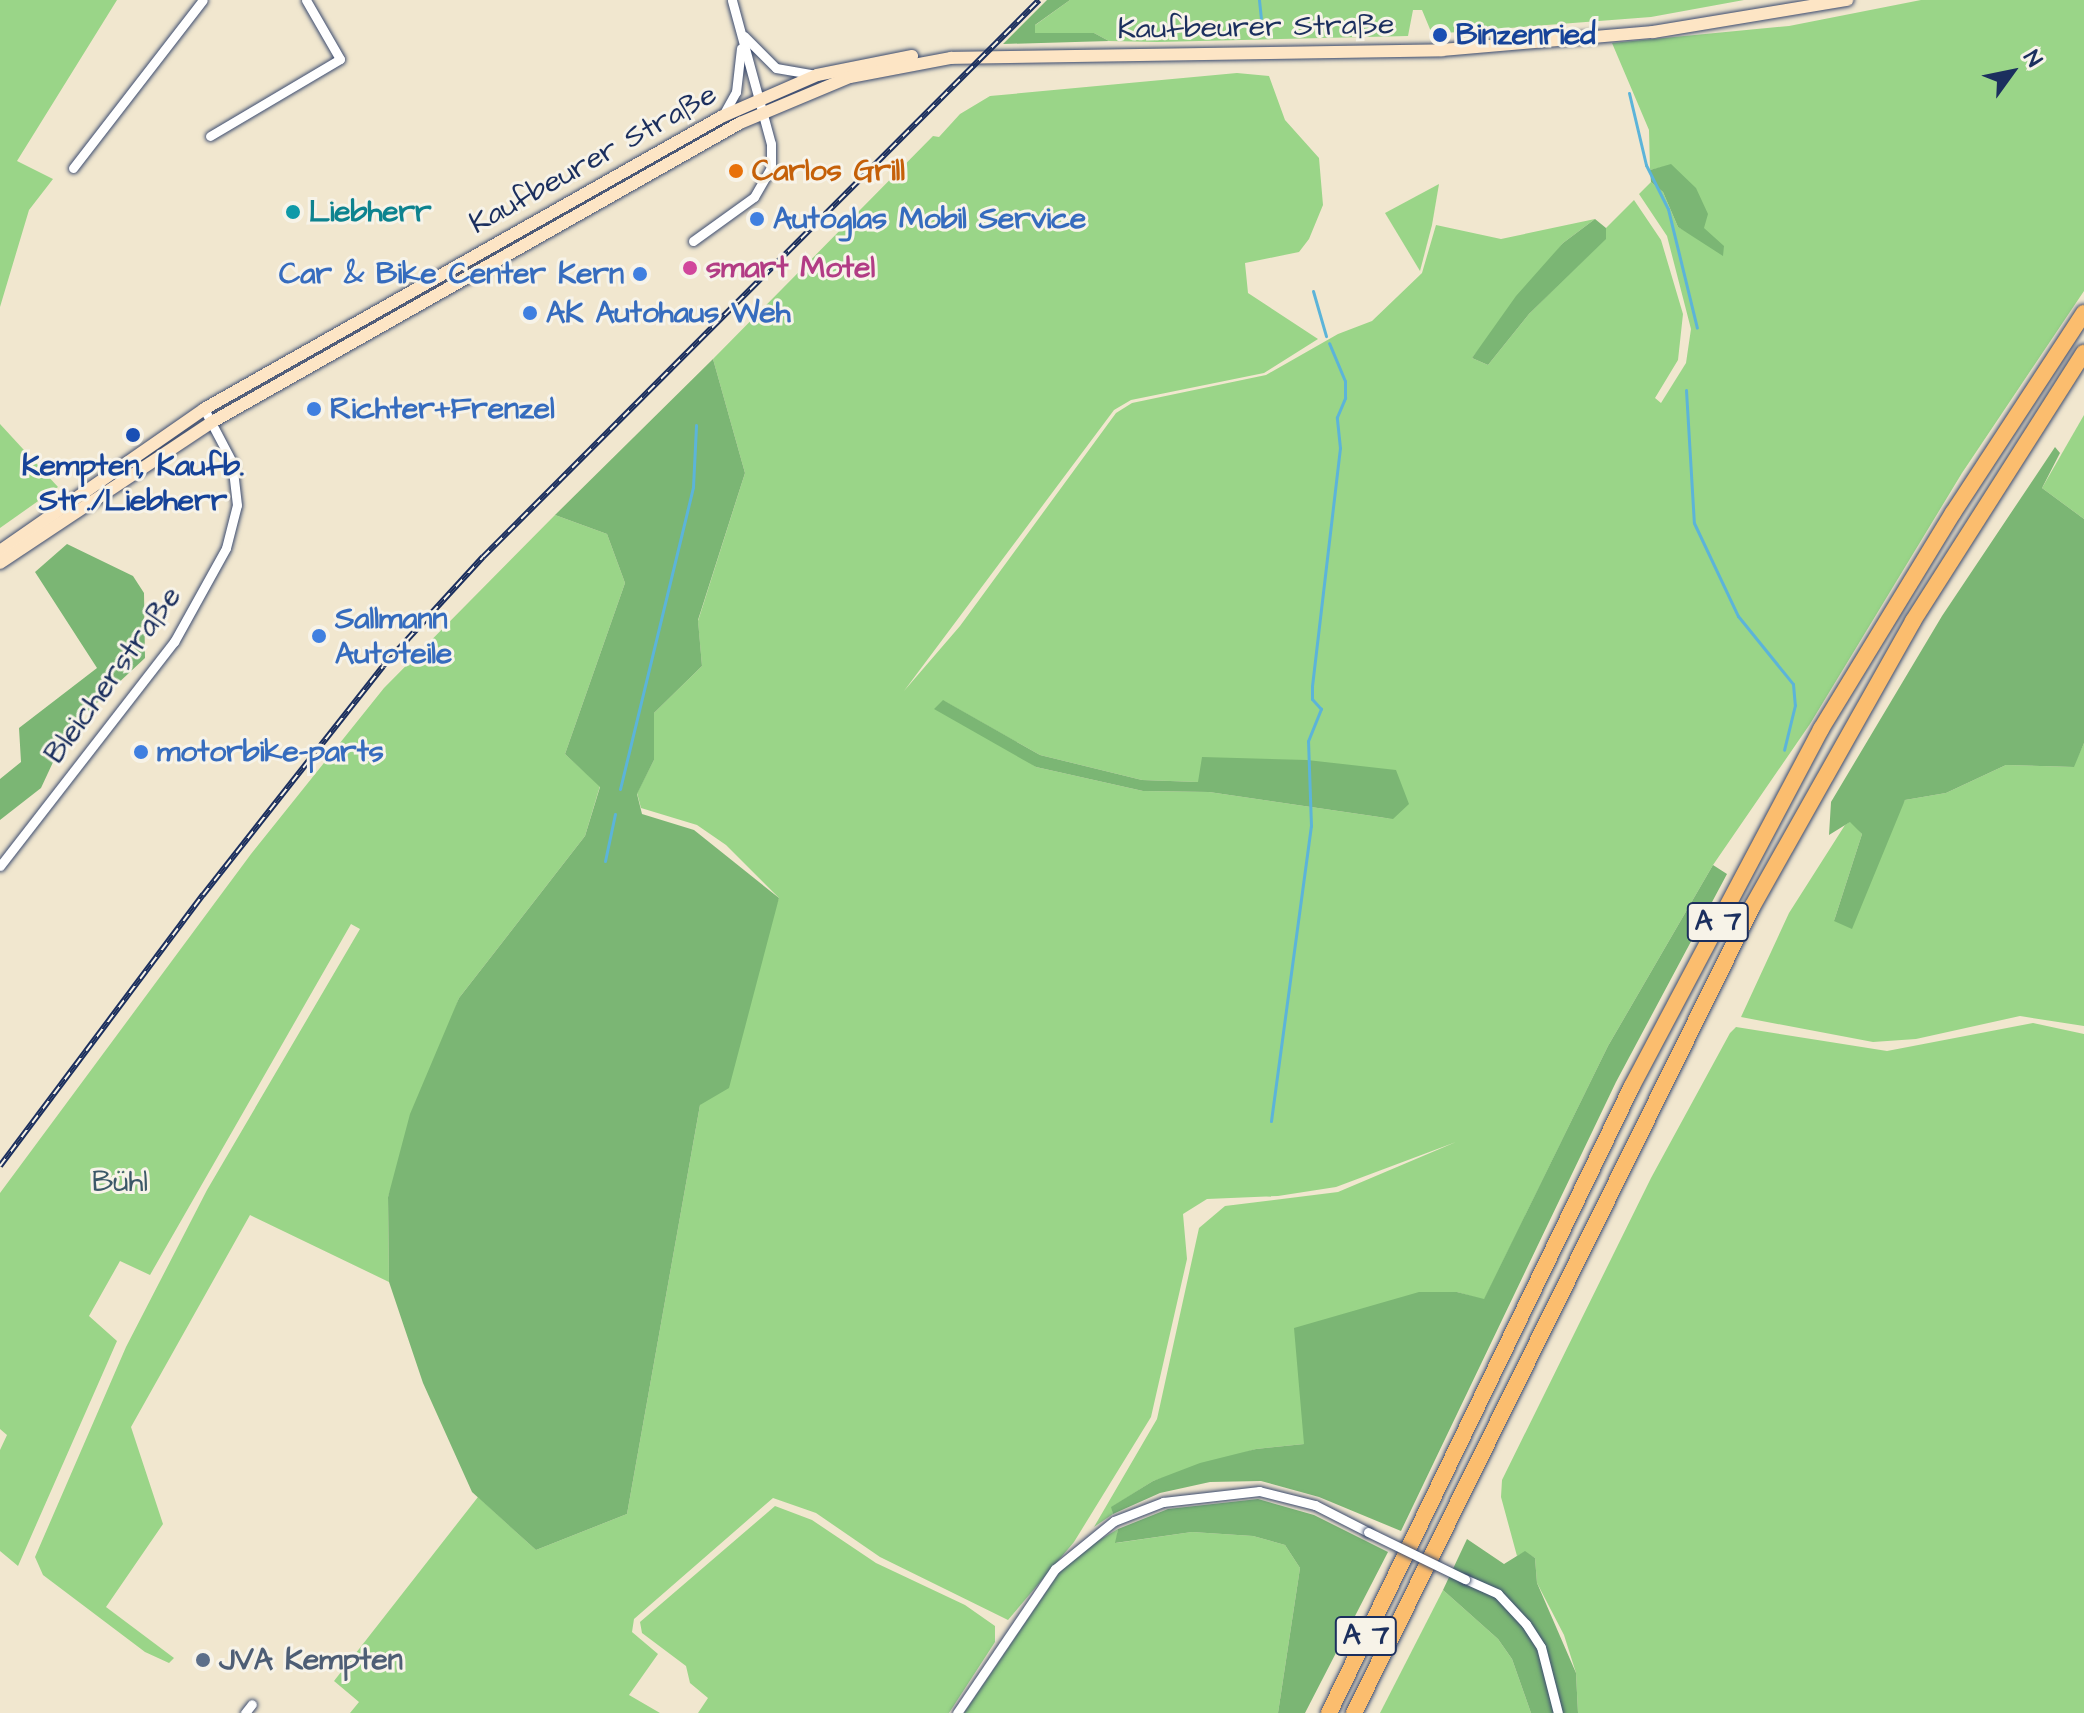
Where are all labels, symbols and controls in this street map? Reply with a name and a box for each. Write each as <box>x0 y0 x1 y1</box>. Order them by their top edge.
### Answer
street label: Kaufbeurer Straße <box>1117 7 1395 47</box>
place label: Binzenried <box>1456 17 1596 53</box>
marker: Binzenried <box>1431 26 1449 44</box>
north arrow <box>1972 32 2052 112</box>
text: N <box>2016 44 2049 73</box>
street label: Kaufbeurer Straße <box>463 76 723 242</box>
place label: Carlos Grill <box>752 153 905 189</box>
marker: Carlos Grill <box>727 162 745 180</box>
place label: Liebherr <box>309 194 432 230</box>
place label: Autoglas Mobil Service <box>773 201 1086 237</box>
marker: Liebherr <box>284 203 302 221</box>
marker: Autoglas Mobil Service <box>748 210 766 228</box>
place label: smart Motel <box>706 250 875 286</box>
place label: Car & Bike Center Kern <box>279 256 624 292</box>
marker: smart Motel <box>681 259 699 277</box>
marker: Car & Bike Center Kern <box>631 265 649 283</box>
place label: AK Autohaus Weh <box>546 295 791 331</box>
marker: AK Autohaus Weh <box>521 304 539 322</box>
place label: Richter+Frenzel <box>330 391 555 427</box>
marker: Richter+Frenzel <box>305 400 323 418</box>
marker: Kempten, Kaufb. Str./Liebherr <box>124 426 142 444</box>
place label: Kempten, Kaufb. Str./Liebherr <box>22 448 244 518</box>
street label: Bleicherstraße <box>37 579 189 771</box>
place label: Sallmann Autoteile <box>335 601 452 672</box>
marker: Sallmann Autoteile <box>310 627 328 645</box>
place label: motorbike-parts <box>157 734 384 770</box>
marker: motorbike-parts <box>132 743 150 761</box>
road number: A 7 <box>1686 898 1750 946</box>
park label: Bühl <box>92 1164 148 1200</box>
road number: A 7 <box>1334 1612 1398 1660</box>
place label: JVA Kempten <box>219 1642 403 1678</box>
marker: JVA Kempten <box>194 1651 212 1669</box>

